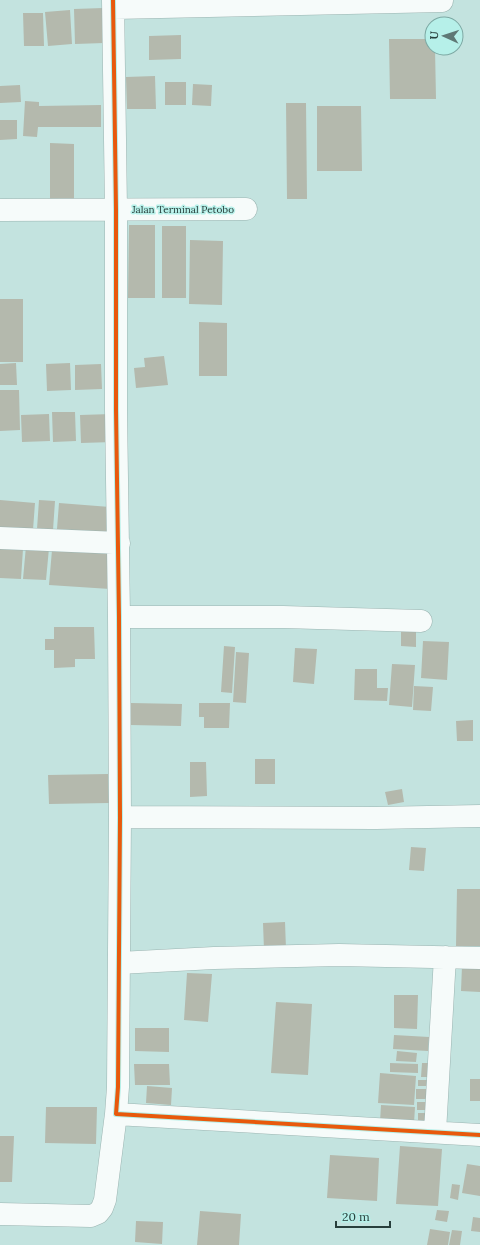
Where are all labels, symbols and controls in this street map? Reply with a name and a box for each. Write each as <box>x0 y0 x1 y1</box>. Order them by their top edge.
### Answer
north arrow <box>424 16 464 56</box>
text: U <box>427 30 441 40</box>
street label: Jalan Terminal Petobo <box>131 203 234 216</box>
scale bar <box>336 1203 390 1229</box>
text: 20 m <box>342 1209 370 1224</box>

